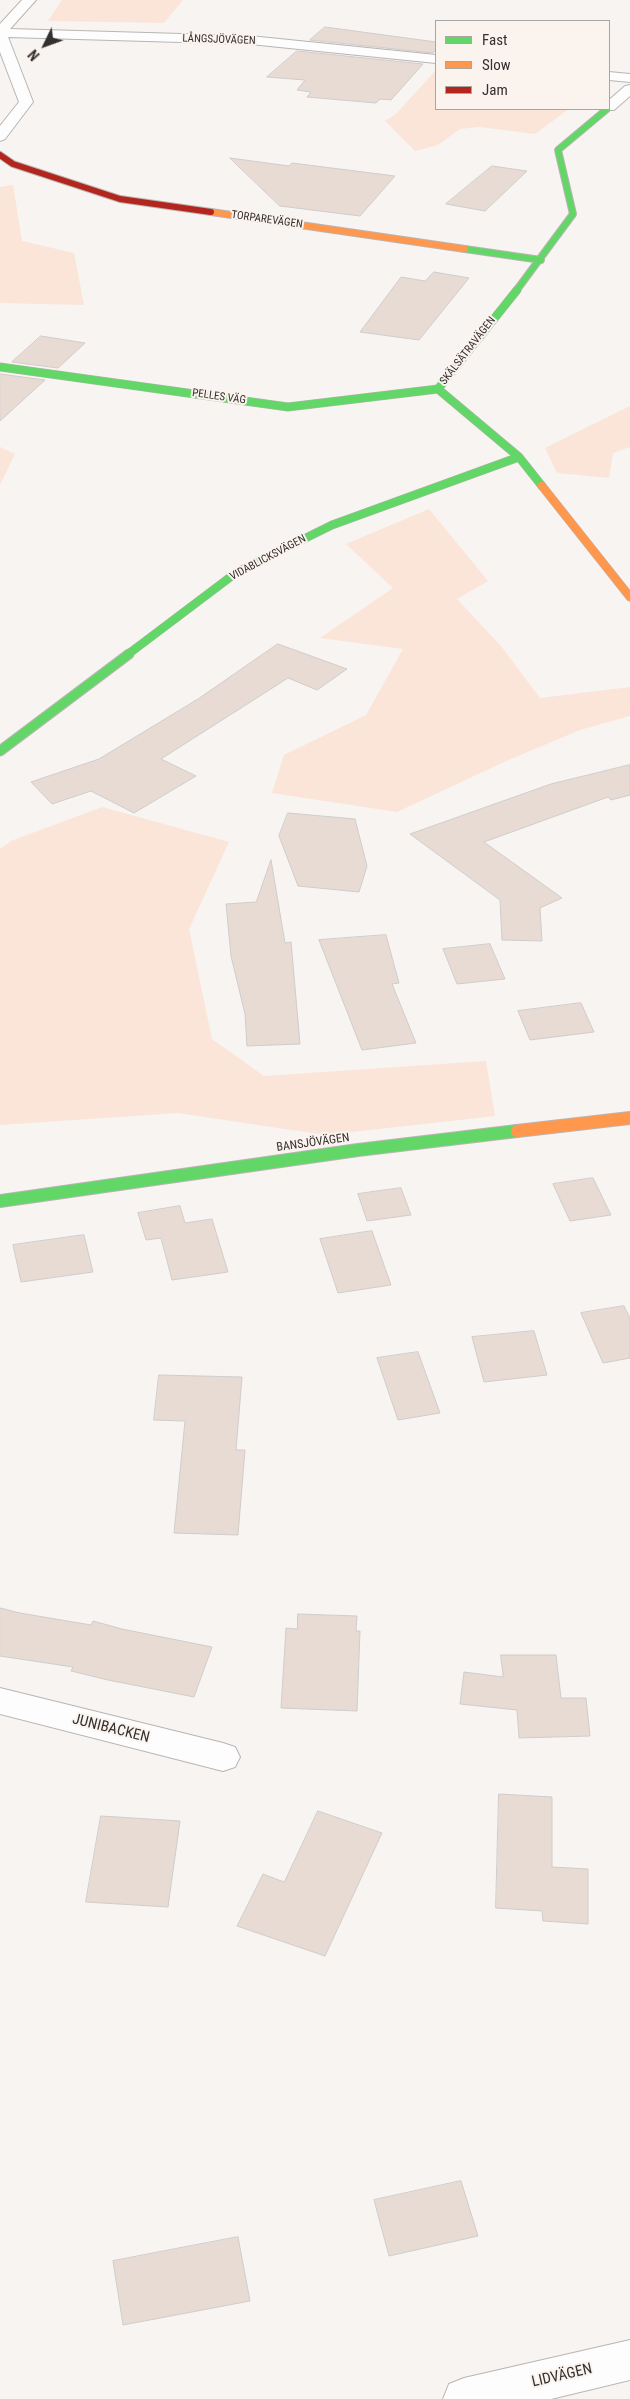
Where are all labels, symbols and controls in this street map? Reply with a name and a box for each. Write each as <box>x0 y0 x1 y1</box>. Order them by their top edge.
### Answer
north arrow <box>20 20 70 70</box>
legend <box>435 20 610 110</box>
text: Fast <box>482 31 507 49</box>
street label: LÅNGSJÖVÄGEN <box>182 32 256 48</box>
text: N <box>25 47 43 64</box>
text: Slow <box>482 56 511 74</box>
text: Jam <box>482 81 508 99</box>
street label: TORPAREVÄGEN <box>231 208 303 232</box>
street label: SKÄLSÄTRAVÄGEN <box>437 314 499 388</box>
street label: PELLES VÄG <box>191 387 247 407</box>
street label: VIDABLICKSVÄGEN <box>228 532 308 584</box>
street label: BANSJÖVÄGEN <box>276 1131 350 1155</box>
street label: JUNIBACKEN <box>71 1711 151 1747</box>
street label: LIDVÄGEN <box>530 2360 594 2392</box>

